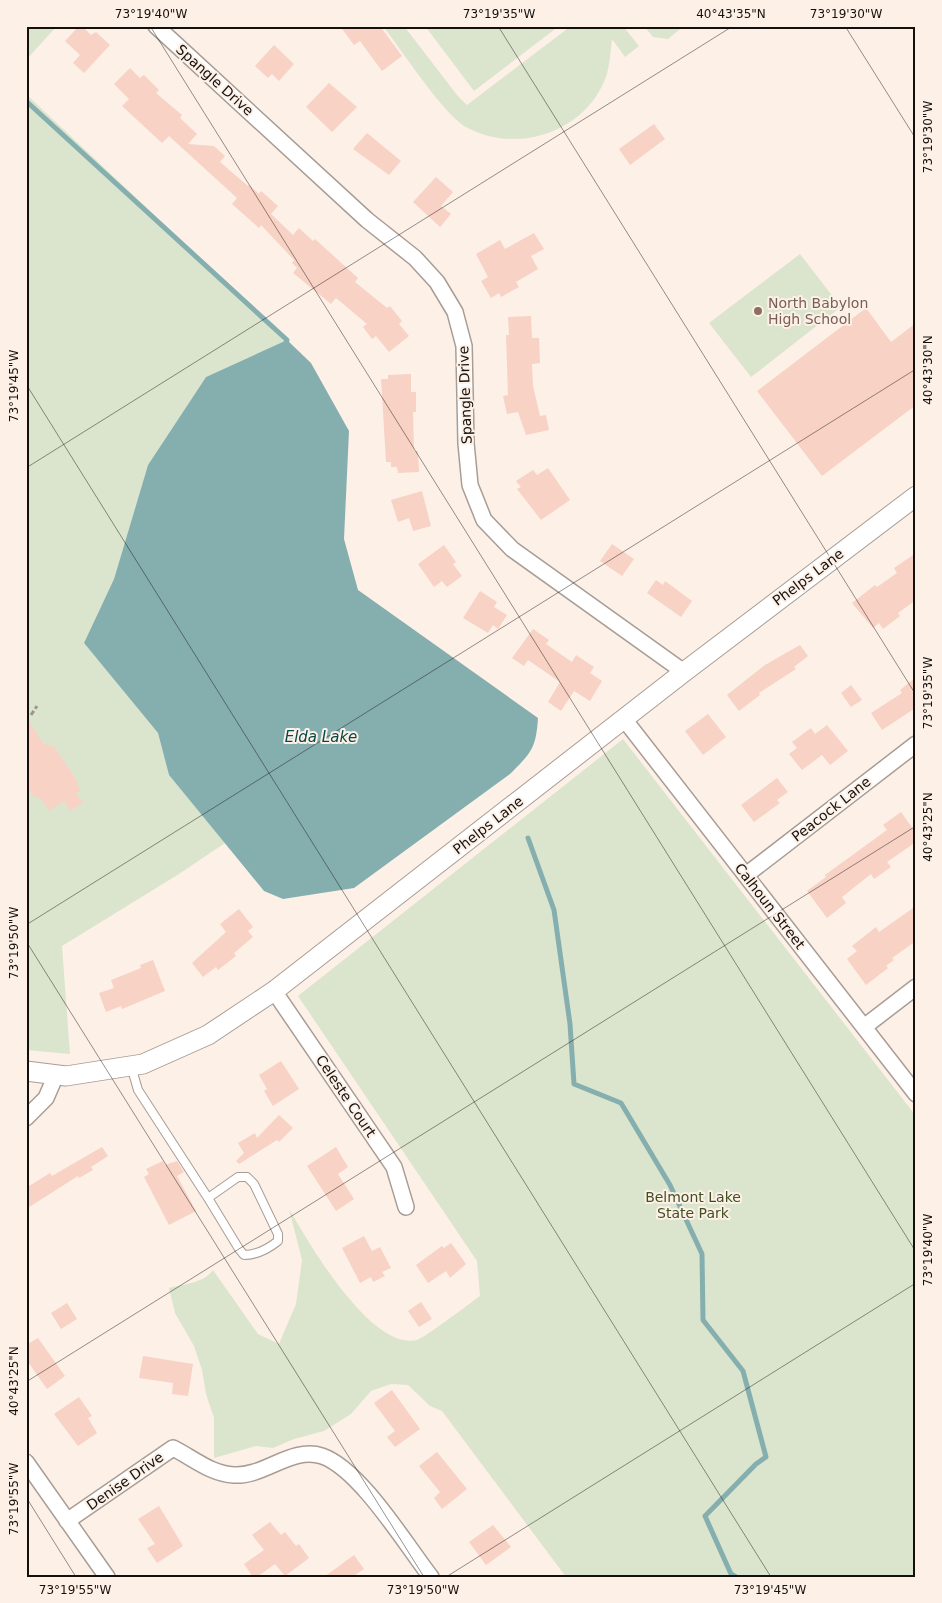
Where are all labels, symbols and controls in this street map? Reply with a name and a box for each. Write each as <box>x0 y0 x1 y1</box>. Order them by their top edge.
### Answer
text: 73°19'40"W <box>115 7 187 21</box>
text: 73°19'35"W <box>463 7 535 21</box>
text: 40°43'35"N <box>696 7 766 21</box>
text: 73°19'30"W <box>810 7 882 21</box>
street label: Spangle Drive <box>173 41 257 119</box>
text: 73°19'30"W <box>921 101 935 173</box>
place label: North Babylon High School <box>768 295 868 327</box>
marker: North Babylon High School <box>752 305 764 317</box>
text: 40°43'30"N <box>921 335 935 405</box>
street label: Spangle Drive <box>455 346 475 444</box>
text: 73°19'45"W <box>7 350 21 422</box>
street label: Phelps Lane <box>770 545 846 609</box>
text: 73°19'35"W <box>921 657 935 729</box>
water label: Elda Lake <box>285 728 357 746</box>
street label: Peacock Lane <box>788 773 874 845</box>
text: 40°43'25"N <box>921 792 935 862</box>
street label: Phelps Lane <box>450 793 526 857</box>
street label: Calhoun Street <box>732 860 809 952</box>
text: 73°19'50"W <box>7 907 21 979</box>
street label: Celeste Court <box>313 1052 380 1140</box>
park label: Belmont Lake State Park <box>645 1189 741 1221</box>
text: 73°19'40"W <box>921 1214 935 1286</box>
text: 40°43'25"N <box>7 1346 21 1416</box>
street label: Denise Drive <box>84 1449 166 1513</box>
text: 73°19'55"W <box>7 1463 21 1535</box>
text: 73°19'55"W <box>39 1583 111 1597</box>
text: 73°19'50"W <box>387 1583 459 1597</box>
text: 73°19'45"W <box>734 1583 806 1597</box>

